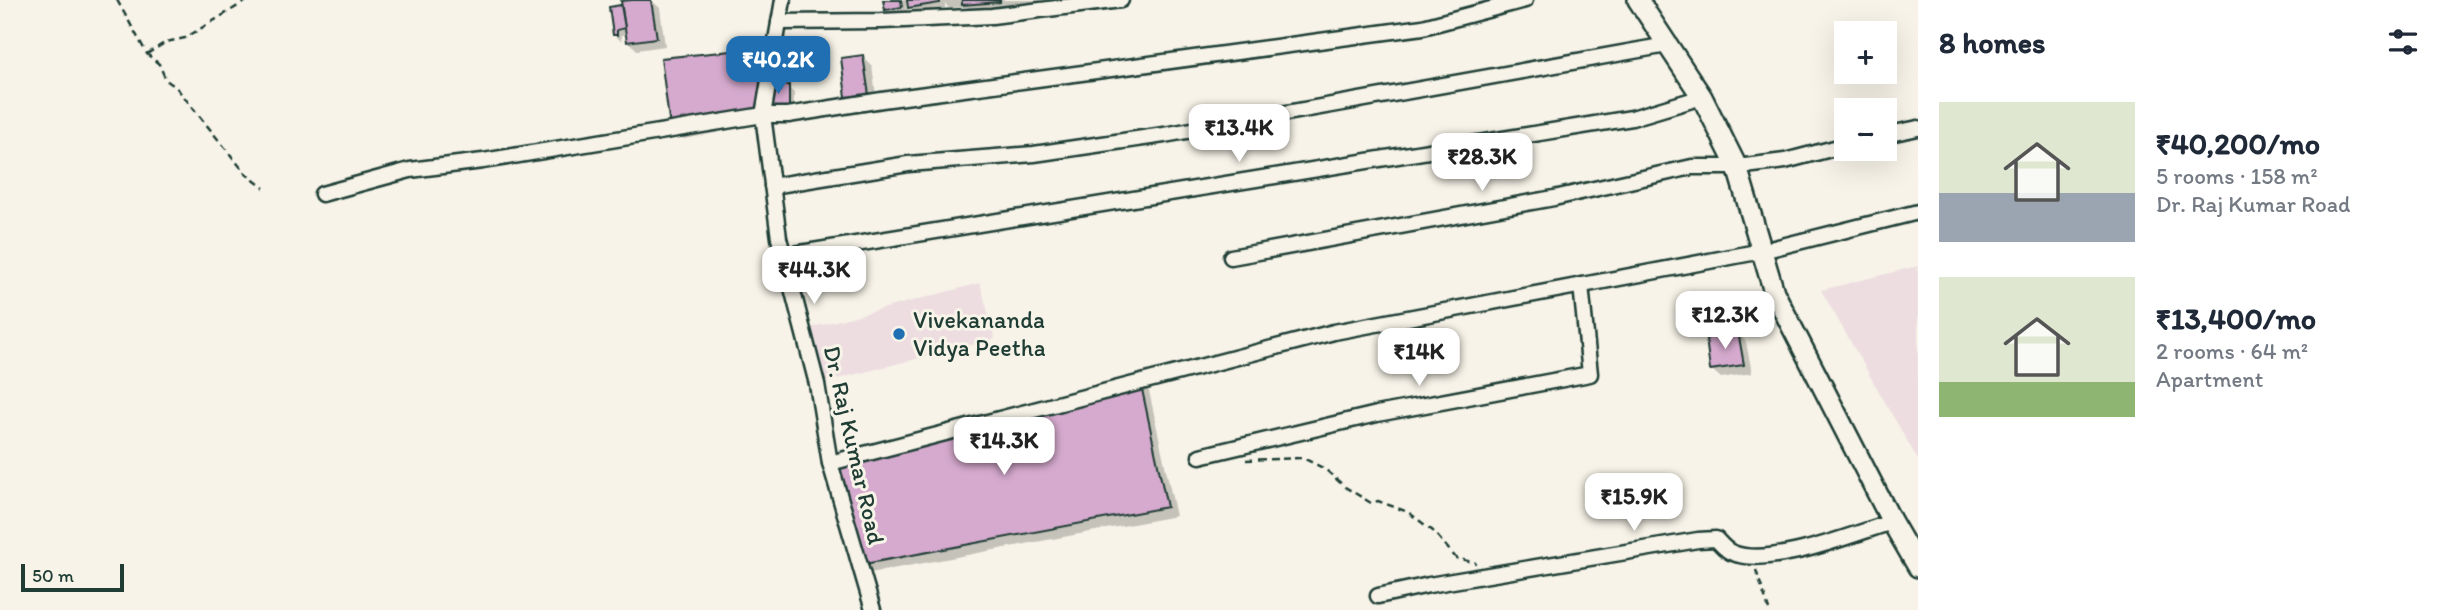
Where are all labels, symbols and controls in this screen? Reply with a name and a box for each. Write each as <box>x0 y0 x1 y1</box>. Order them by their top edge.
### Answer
map controls <box>1834 21 1897 161</box>
button: + <box>1834 21 1897 84</box>
icon: filters <box>2384 23 2422 61</box>
text: 8 homes <box>1939 24 2046 61</box>
pin: ₹40.2K <box>721 36 835 96</box>
text: ₹40.2K <box>742 45 814 73</box>
button: − <box>1834 98 1897 161</box>
pin: ₹13.4K <box>1182 104 1296 164</box>
text: ₹13.4K <box>1205 113 1273 141</box>
text: ₹40,200/mo <box>2156 125 2320 162</box>
icon: home <box>1995 130 2079 214</box>
pin: ₹28.3K <box>1425 134 1539 193</box>
text: ₹28.3K <box>1448 142 1516 170</box>
text: 5 rooms · 158 m² <box>2156 162 2318 190</box>
text: Dr. Raj Kumar Road <box>2156 190 2350 218</box>
pin: ₹44.3K <box>757 246 871 306</box>
text: ₹44.3K <box>778 255 850 283</box>
pin: ₹12.3K <box>1668 292 1782 351</box>
text: ₹12.3K <box>1692 300 1758 328</box>
text: ₹13,400/mo <box>2156 300 2316 337</box>
place label: Vivekananda Vidya Peetha <box>913 305 1046 362</box>
icon: home <box>1995 305 2079 389</box>
marker: Vivekananda Vidya Peetha <box>891 326 907 342</box>
pin: ₹14K <box>1378 328 1460 388</box>
text: ₹14K <box>1394 337 1444 365</box>
text: 2 rooms · 64 m² <box>2156 337 2308 365</box>
street label: Dr. Raj Kumar Road <box>818 343 891 547</box>
text: Apartment <box>2156 365 2263 393</box>
pin: ₹14.3K <box>947 418 1061 477</box>
text: ₹14.3K <box>970 426 1038 454</box>
pin: ₹15.9K <box>1577 474 1691 533</box>
text: ₹15.9K <box>1601 482 1667 510</box>
scale bar <box>21 561 124 593</box>
text: 50 m <box>32 564 74 587</box>

